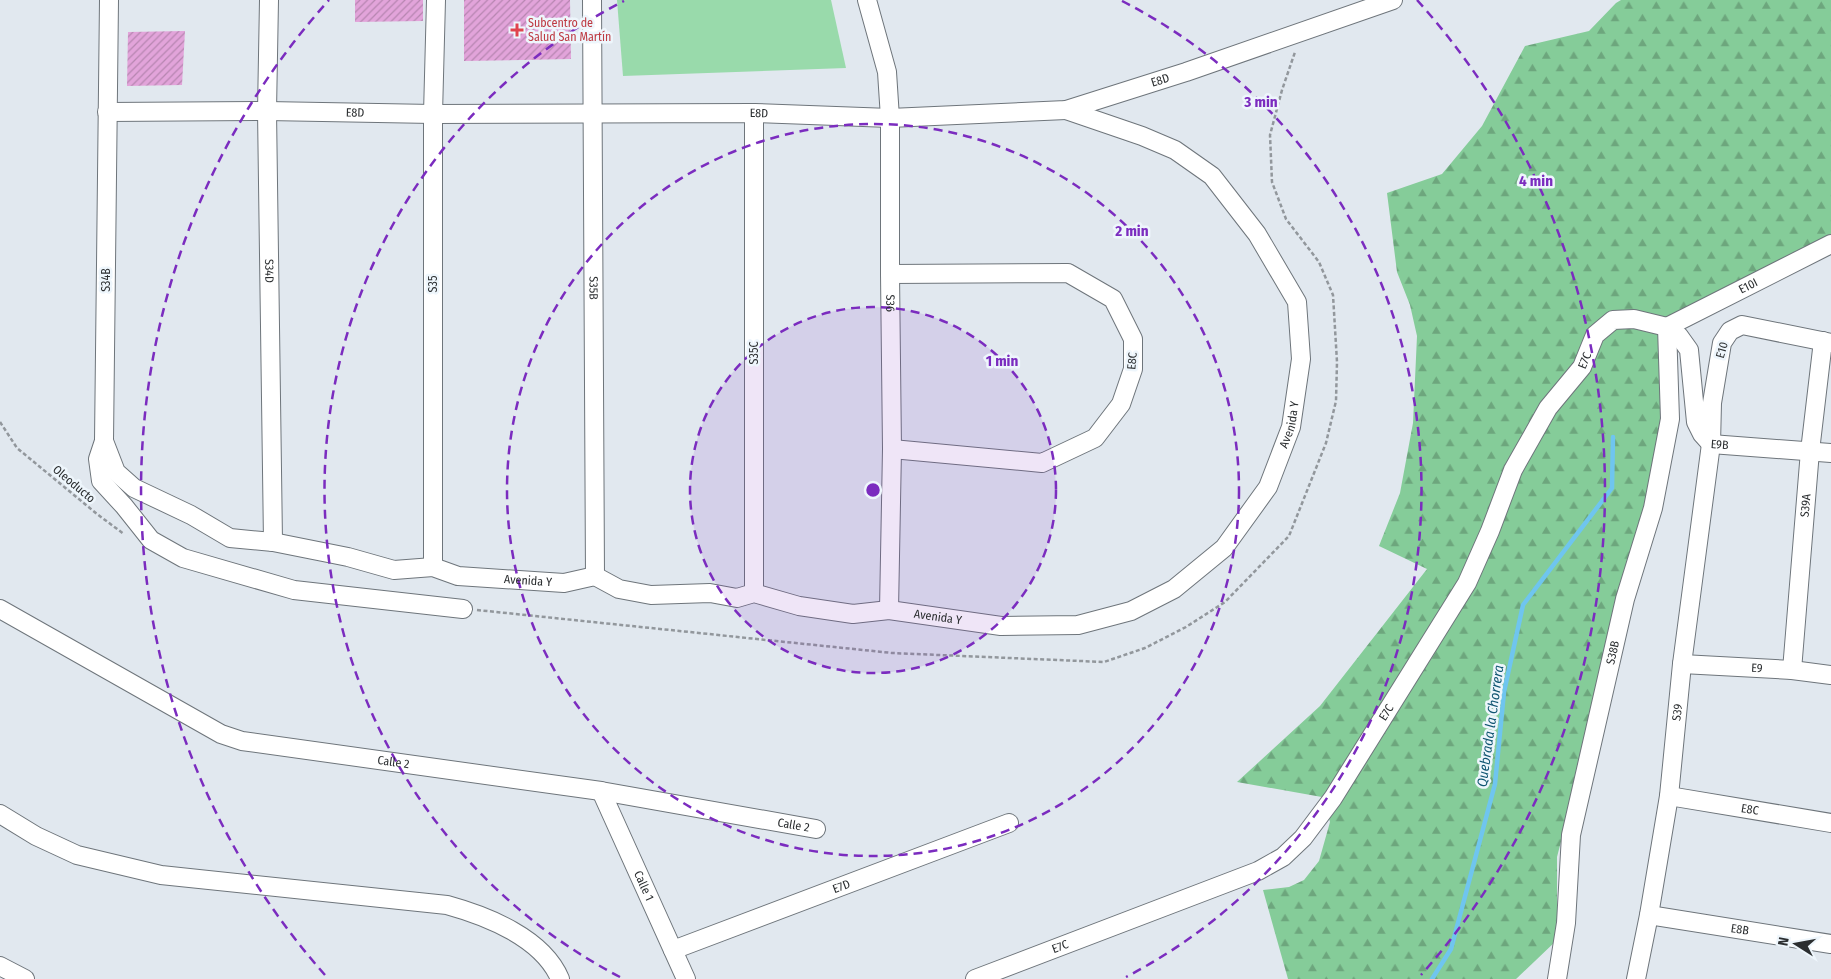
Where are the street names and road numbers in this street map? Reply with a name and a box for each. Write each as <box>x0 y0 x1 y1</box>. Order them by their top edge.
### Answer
street label: E8D <box>1149 71 1171 90</box>
street label: E8D <box>346 105 364 120</box>
street label: E8D <box>750 106 768 121</box>
street label: S34D <box>262 259 276 283</box>
street label: S34B <box>99 268 113 292</box>
street label: S35 <box>426 275 440 292</box>
street label: E10I <box>1736 275 1760 297</box>
street label: S35B <box>586 276 601 300</box>
street label: S36 <box>883 294 897 312</box>
street label: E10 <box>1713 340 1731 360</box>
street label: S35C <box>747 342 761 364</box>
street label: E7C <box>1575 350 1594 371</box>
street label: E8C <box>1124 352 1140 370</box>
street label: Avenida Y <box>1277 400 1302 450</box>
street label: E9B <box>1710 437 1729 452</box>
street label: Oleoducto <box>50 462 98 506</box>
street label: S39A <box>1798 493 1814 518</box>
street label: Avenida Y <box>504 572 552 589</box>
street label: Avenida Y <box>913 607 963 627</box>
street label: S38B <box>1603 639 1622 666</box>
street label: E9 <box>1751 661 1763 675</box>
street label: E7C <box>1376 702 1397 723</box>
street label: S39 <box>1669 703 1685 722</box>
street label: Calle 2 <box>377 753 410 771</box>
street label: E8C <box>1740 801 1760 818</box>
street label: Calle 2 <box>776 815 811 835</box>
street label: Calle 1 <box>631 869 657 903</box>
street label: E7D <box>831 877 852 896</box>
street label: E8B <box>1730 921 1750 938</box>
street label: E7C <box>1050 937 1070 956</box>

